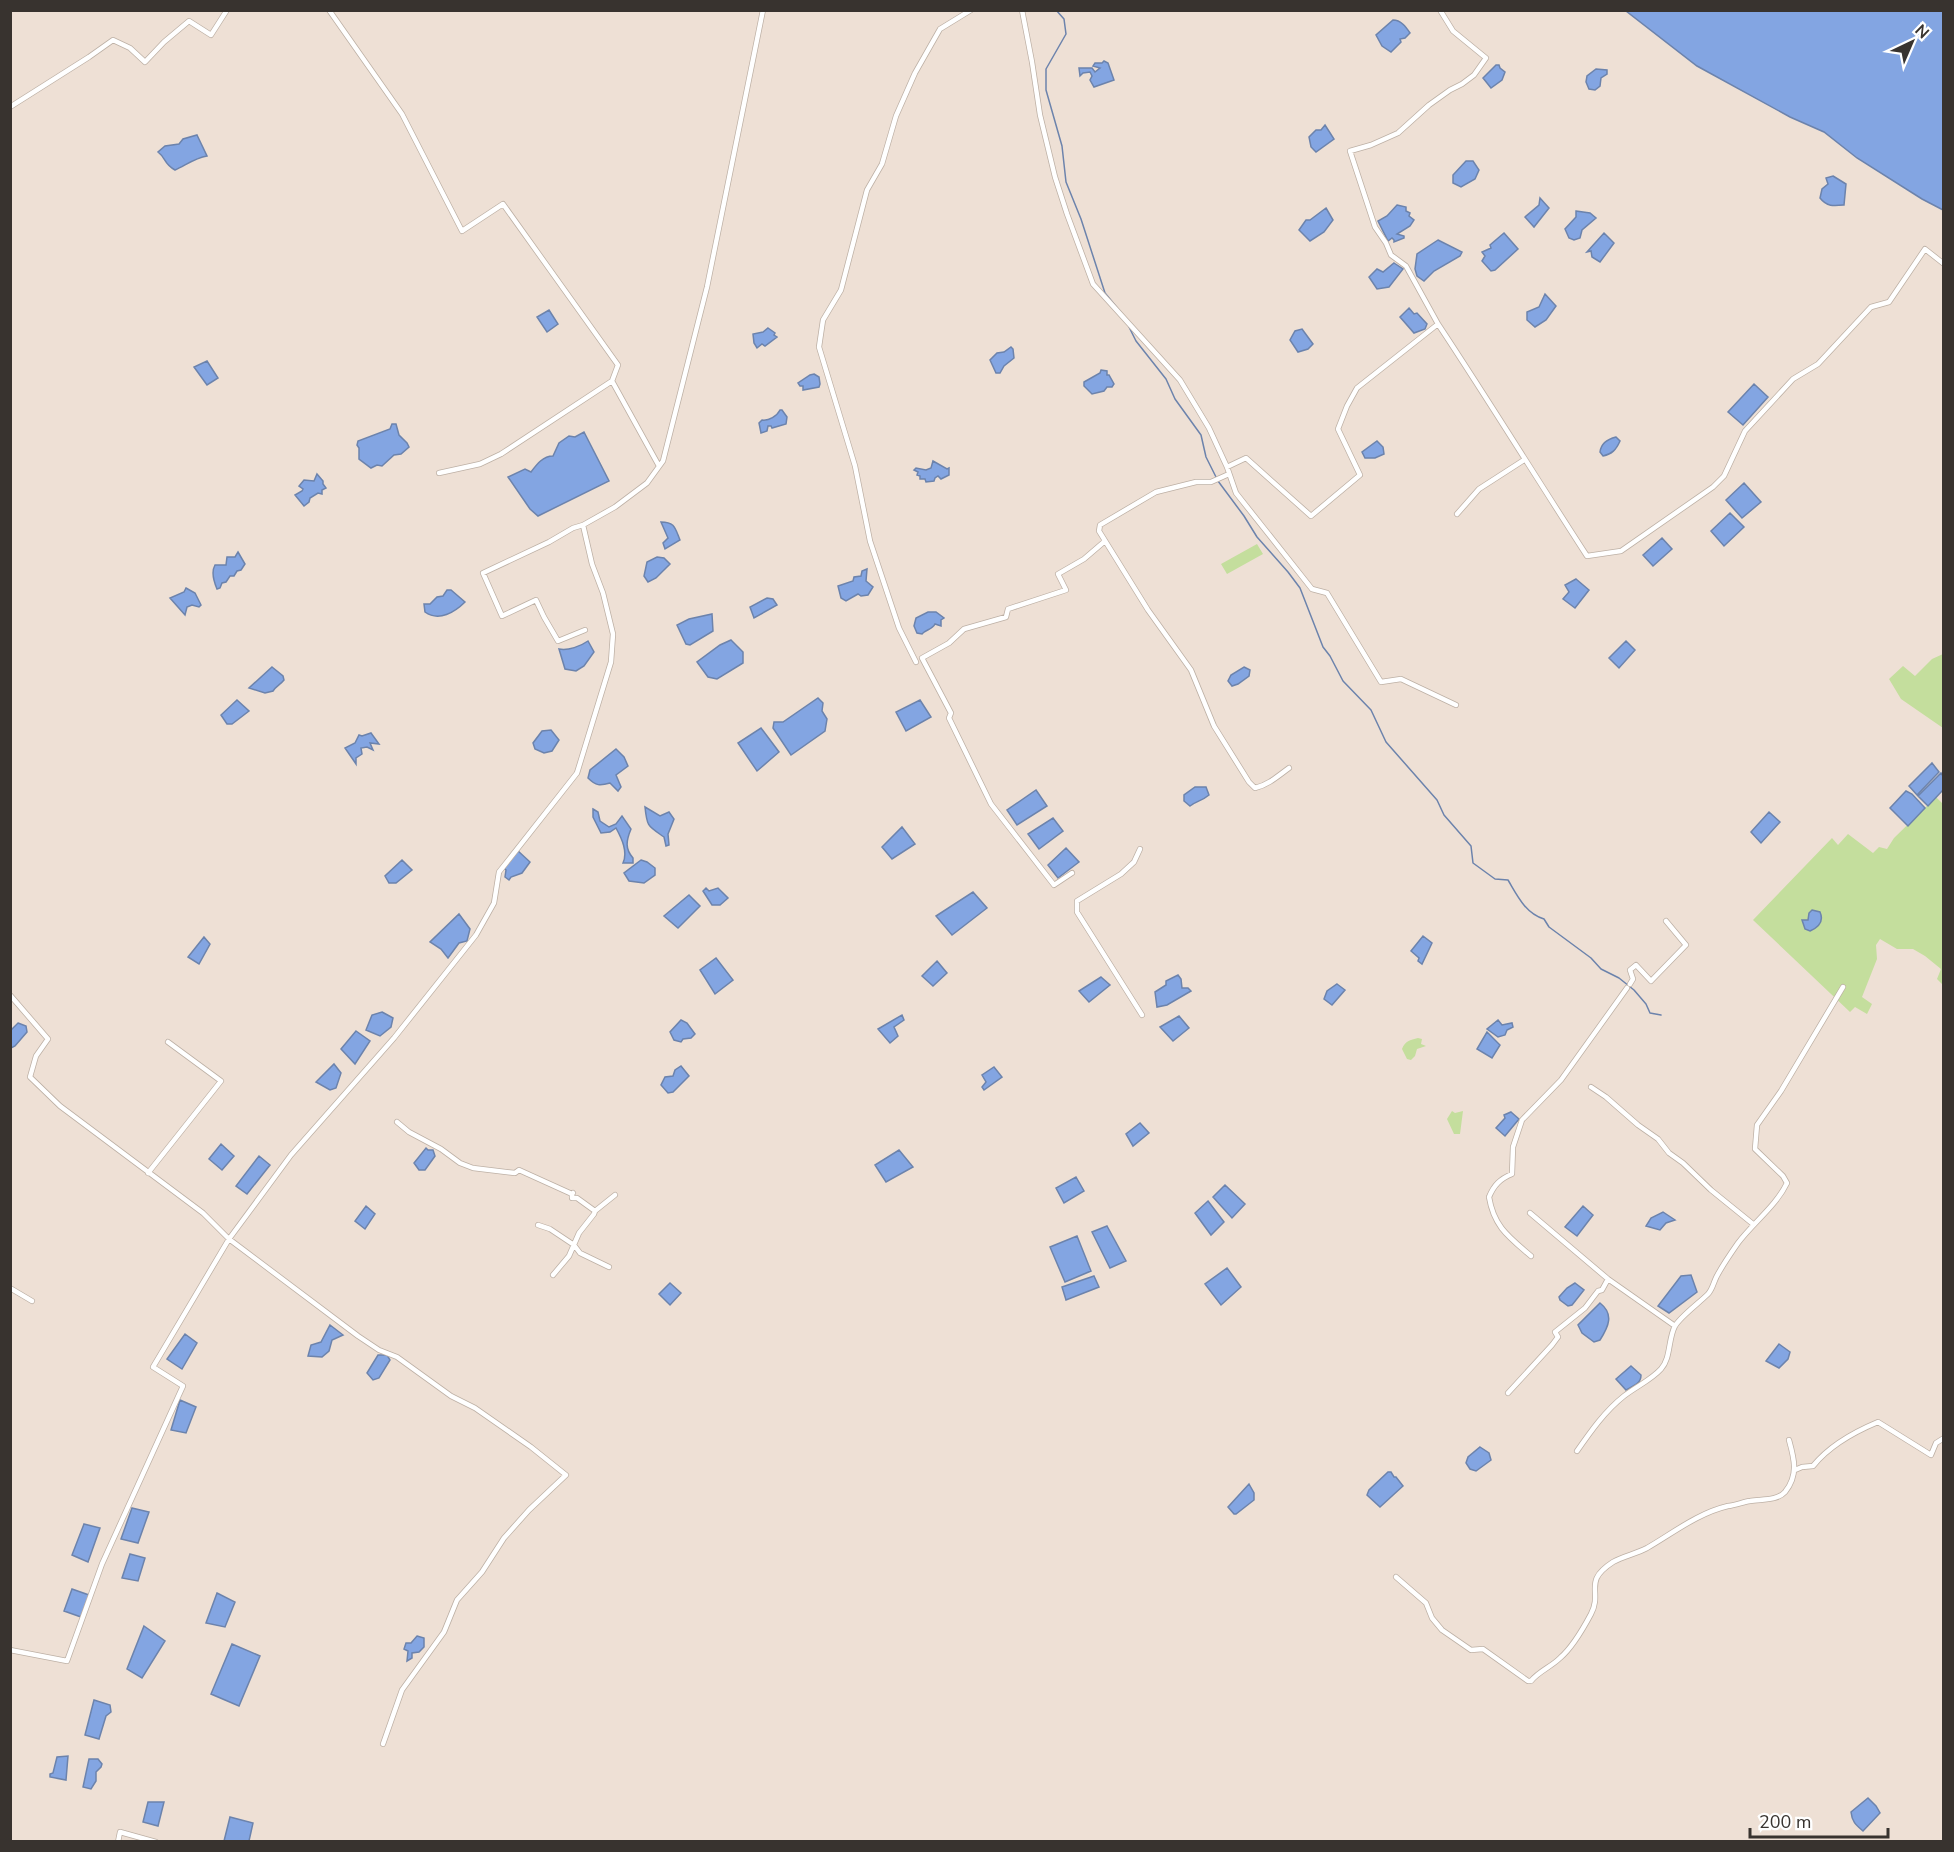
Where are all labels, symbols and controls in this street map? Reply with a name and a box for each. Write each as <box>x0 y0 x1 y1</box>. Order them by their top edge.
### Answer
north arrow <box>1882 12 1942 72</box>
text: N <box>1910 20 1934 44</box>
scale bar <box>1750 1801 1888 1839</box>
text: 200 m <box>1759 1810 1811 1834</box>

